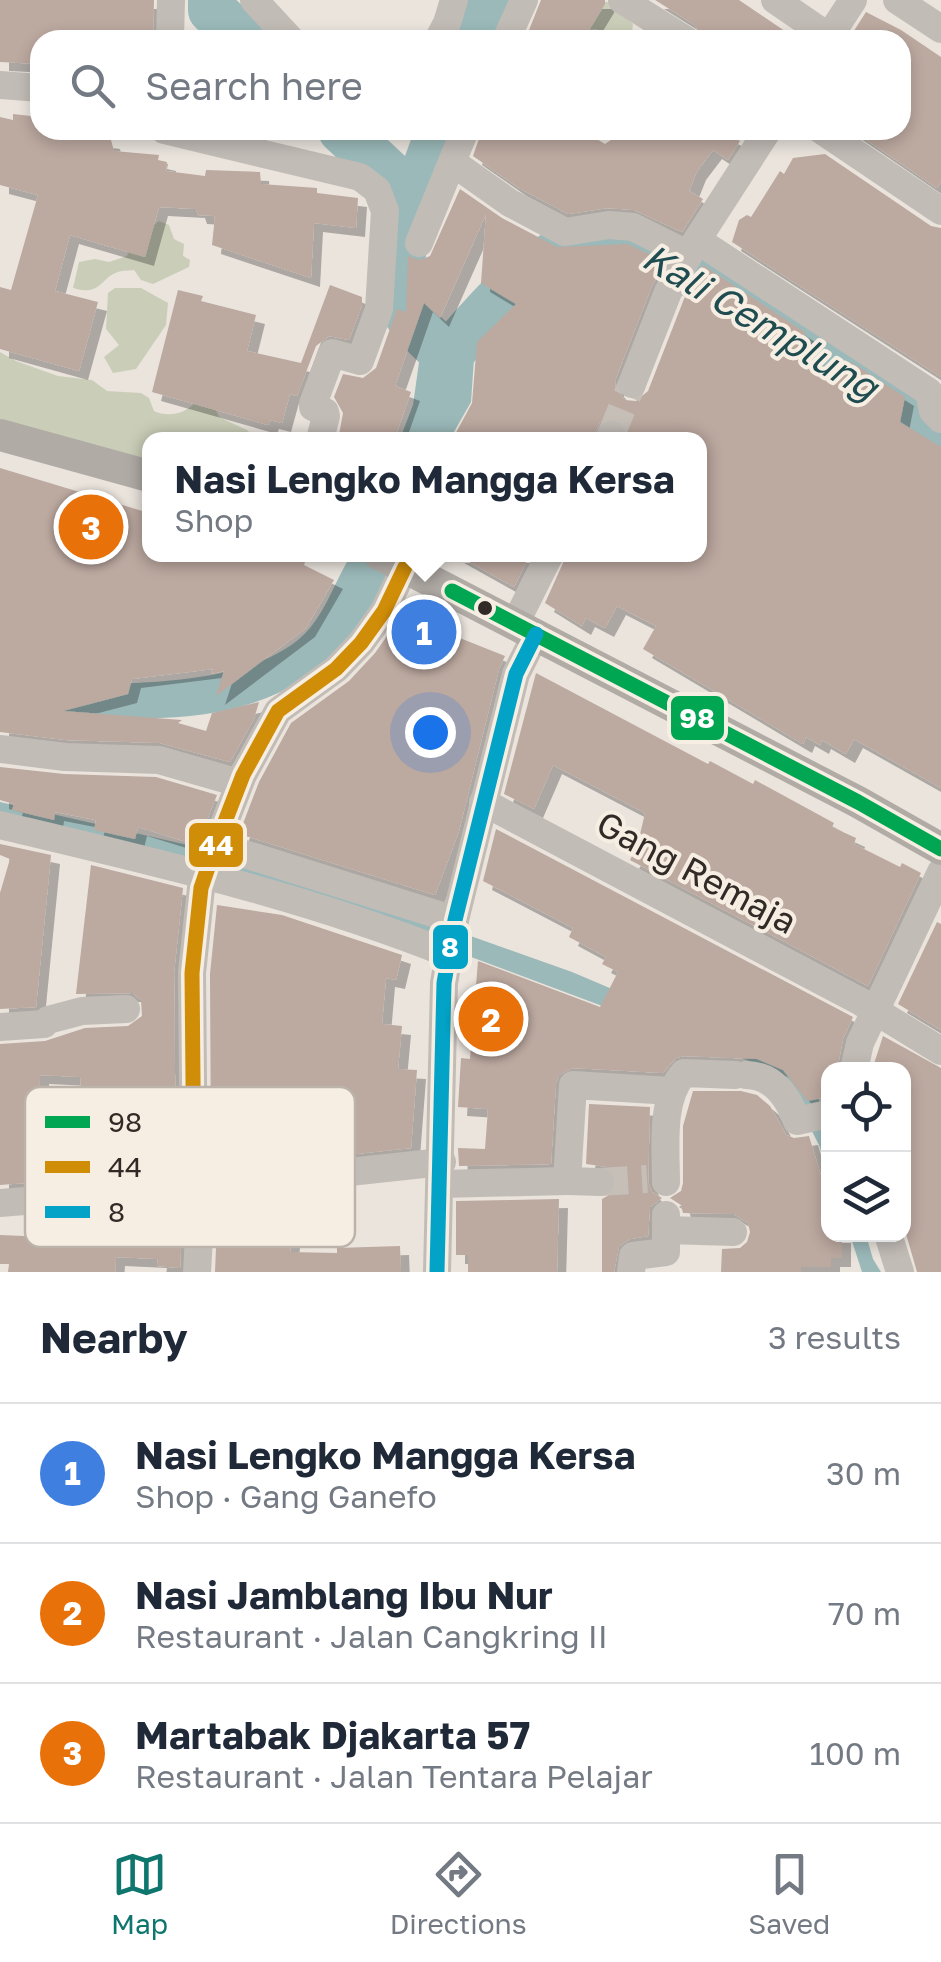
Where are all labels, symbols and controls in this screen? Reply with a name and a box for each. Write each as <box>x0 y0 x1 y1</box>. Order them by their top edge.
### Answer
search box <box>30 30 911 140</box>
icon: search <box>65 58 120 113</box>
text: Search here <box>145 63 363 108</box>
water label: Kali Cemplung <box>635 233 889 410</box>
popup <box>142 432 707 562</box>
text: Nasi Lengko Mangga Kersa <box>174 456 675 501</box>
pin: 3 <box>58 490 124 564</box>
text: Shop <box>174 501 253 539</box>
pin: 1 <box>392 594 456 670</box>
unlabelled marker <box>475 598 495 618</box>
line badge: 98 <box>669 694 726 742</box>
text: 98 <box>679 701 715 734</box>
your location <box>405 707 456 758</box>
street label: Gang Remaja <box>590 802 804 942</box>
line badge: 44 <box>187 821 245 869</box>
text: 44 <box>198 828 234 861</box>
line badge: 8 <box>431 923 470 971</box>
text: 8 <box>441 930 459 963</box>
pin: 2 <box>458 982 524 1056</box>
map controls <box>821 1062 911 1242</box>
button: locate <box>821 1062 911 1152</box>
legend <box>25 1087 355 1247</box>
text: 98 <box>108 1105 142 1138</box>
text: 44 <box>108 1150 142 1183</box>
button: layers <box>821 1152 911 1242</box>
text: 8 <box>108 1195 125 1228</box>
text: Nearby <box>40 1312 188 1362</box>
text: 3 results <box>768 1318 901 1356</box>
text: Nasi Lengko Mangga Kersa <box>135 1432 636 1477</box>
text: 1 <box>64 1454 81 1492</box>
text: 30 m <box>826 1454 901 1492</box>
text: Shop · Gang Ganefo <box>135 1477 437 1515</box>
text: Nasi Jamblang Ibu Nur <box>135 1572 553 1617</box>
text: 2 <box>63 1594 82 1632</box>
text: 70 m <box>828 1594 901 1632</box>
text: Restaurant · Jalan Cangkring II <box>135 1617 608 1655</box>
text: Martabak Djakarta 57 <box>135 1712 530 1757</box>
text: 3 <box>63 1734 82 1772</box>
text: 100 m <box>809 1734 901 1772</box>
text: Restaurant · Jalan Tentara Pelajar <box>135 1757 653 1795</box>
tab: Map <box>111 1847 168 1940</box>
tab: Directions <box>390 1847 527 1940</box>
tab: Saved <box>748 1847 830 1940</box>

